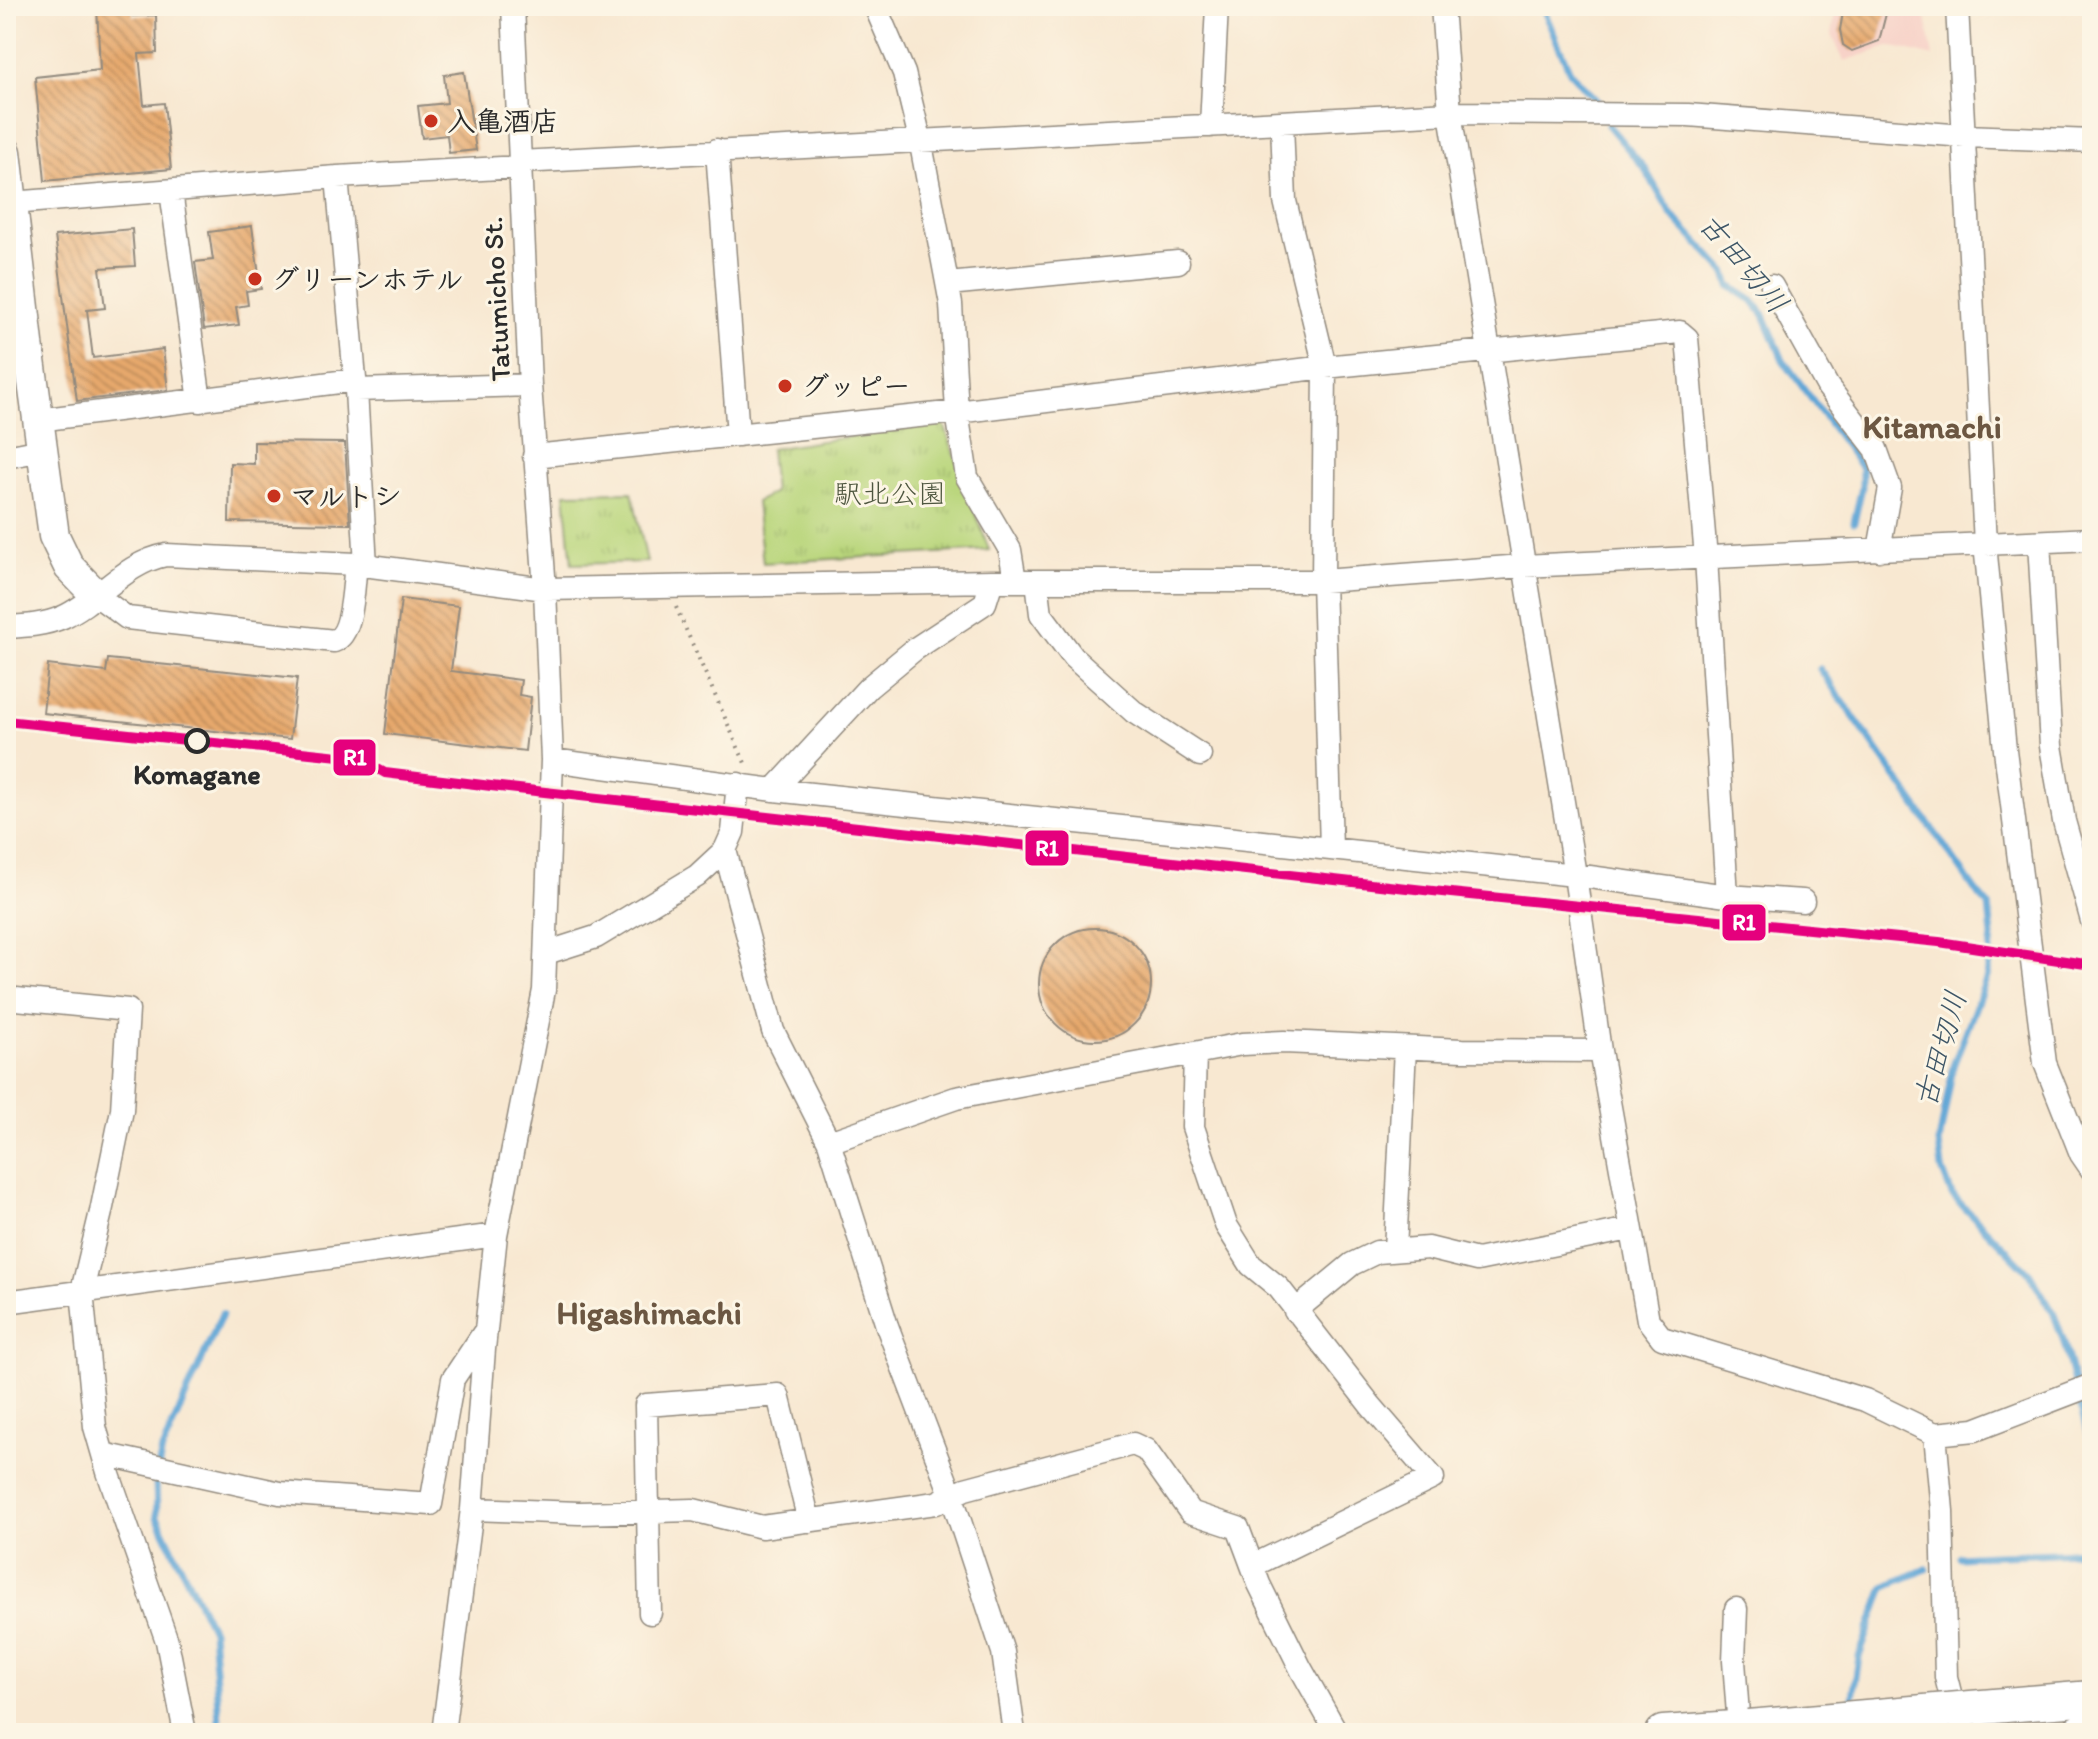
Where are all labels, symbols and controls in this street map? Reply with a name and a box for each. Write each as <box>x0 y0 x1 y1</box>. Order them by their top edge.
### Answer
place label: 入亀酒店 <box>447 104 559 138</box>
marker: 入亀酒店 <box>422 112 440 130</box>
water label: 古田切川 <box>1691 205 1797 321</box>
street label: Tatumicho St. <box>475 216 517 382</box>
place label: グリーンホテル <box>271 262 464 296</box>
marker: グリーンホテル <box>246 270 264 288</box>
place label: グッピー <box>801 369 911 403</box>
marker: グッピー <box>776 377 794 395</box>
district label: Kitamachi <box>1862 408 2002 446</box>
park label: 駅北公園 <box>834 476 946 510</box>
place label: マルトシ <box>290 479 401 513</box>
marker: マルトシ <box>265 487 283 505</box>
marker: Komagane <box>185 729 209 753</box>
line badge: R1 <box>332 738 377 777</box>
text: R1 <box>343 744 368 771</box>
place label: Komagane <box>133 757 261 791</box>
line badge: R1 <box>1024 829 1070 867</box>
text: R1 <box>1035 835 1060 862</box>
line badge: R1 <box>1721 903 1767 942</box>
text: R1 <box>1732 909 1757 936</box>
water label: 古田切川 <box>1906 986 1974 1112</box>
district label: Higashimachi <box>556 1294 742 1332</box>

